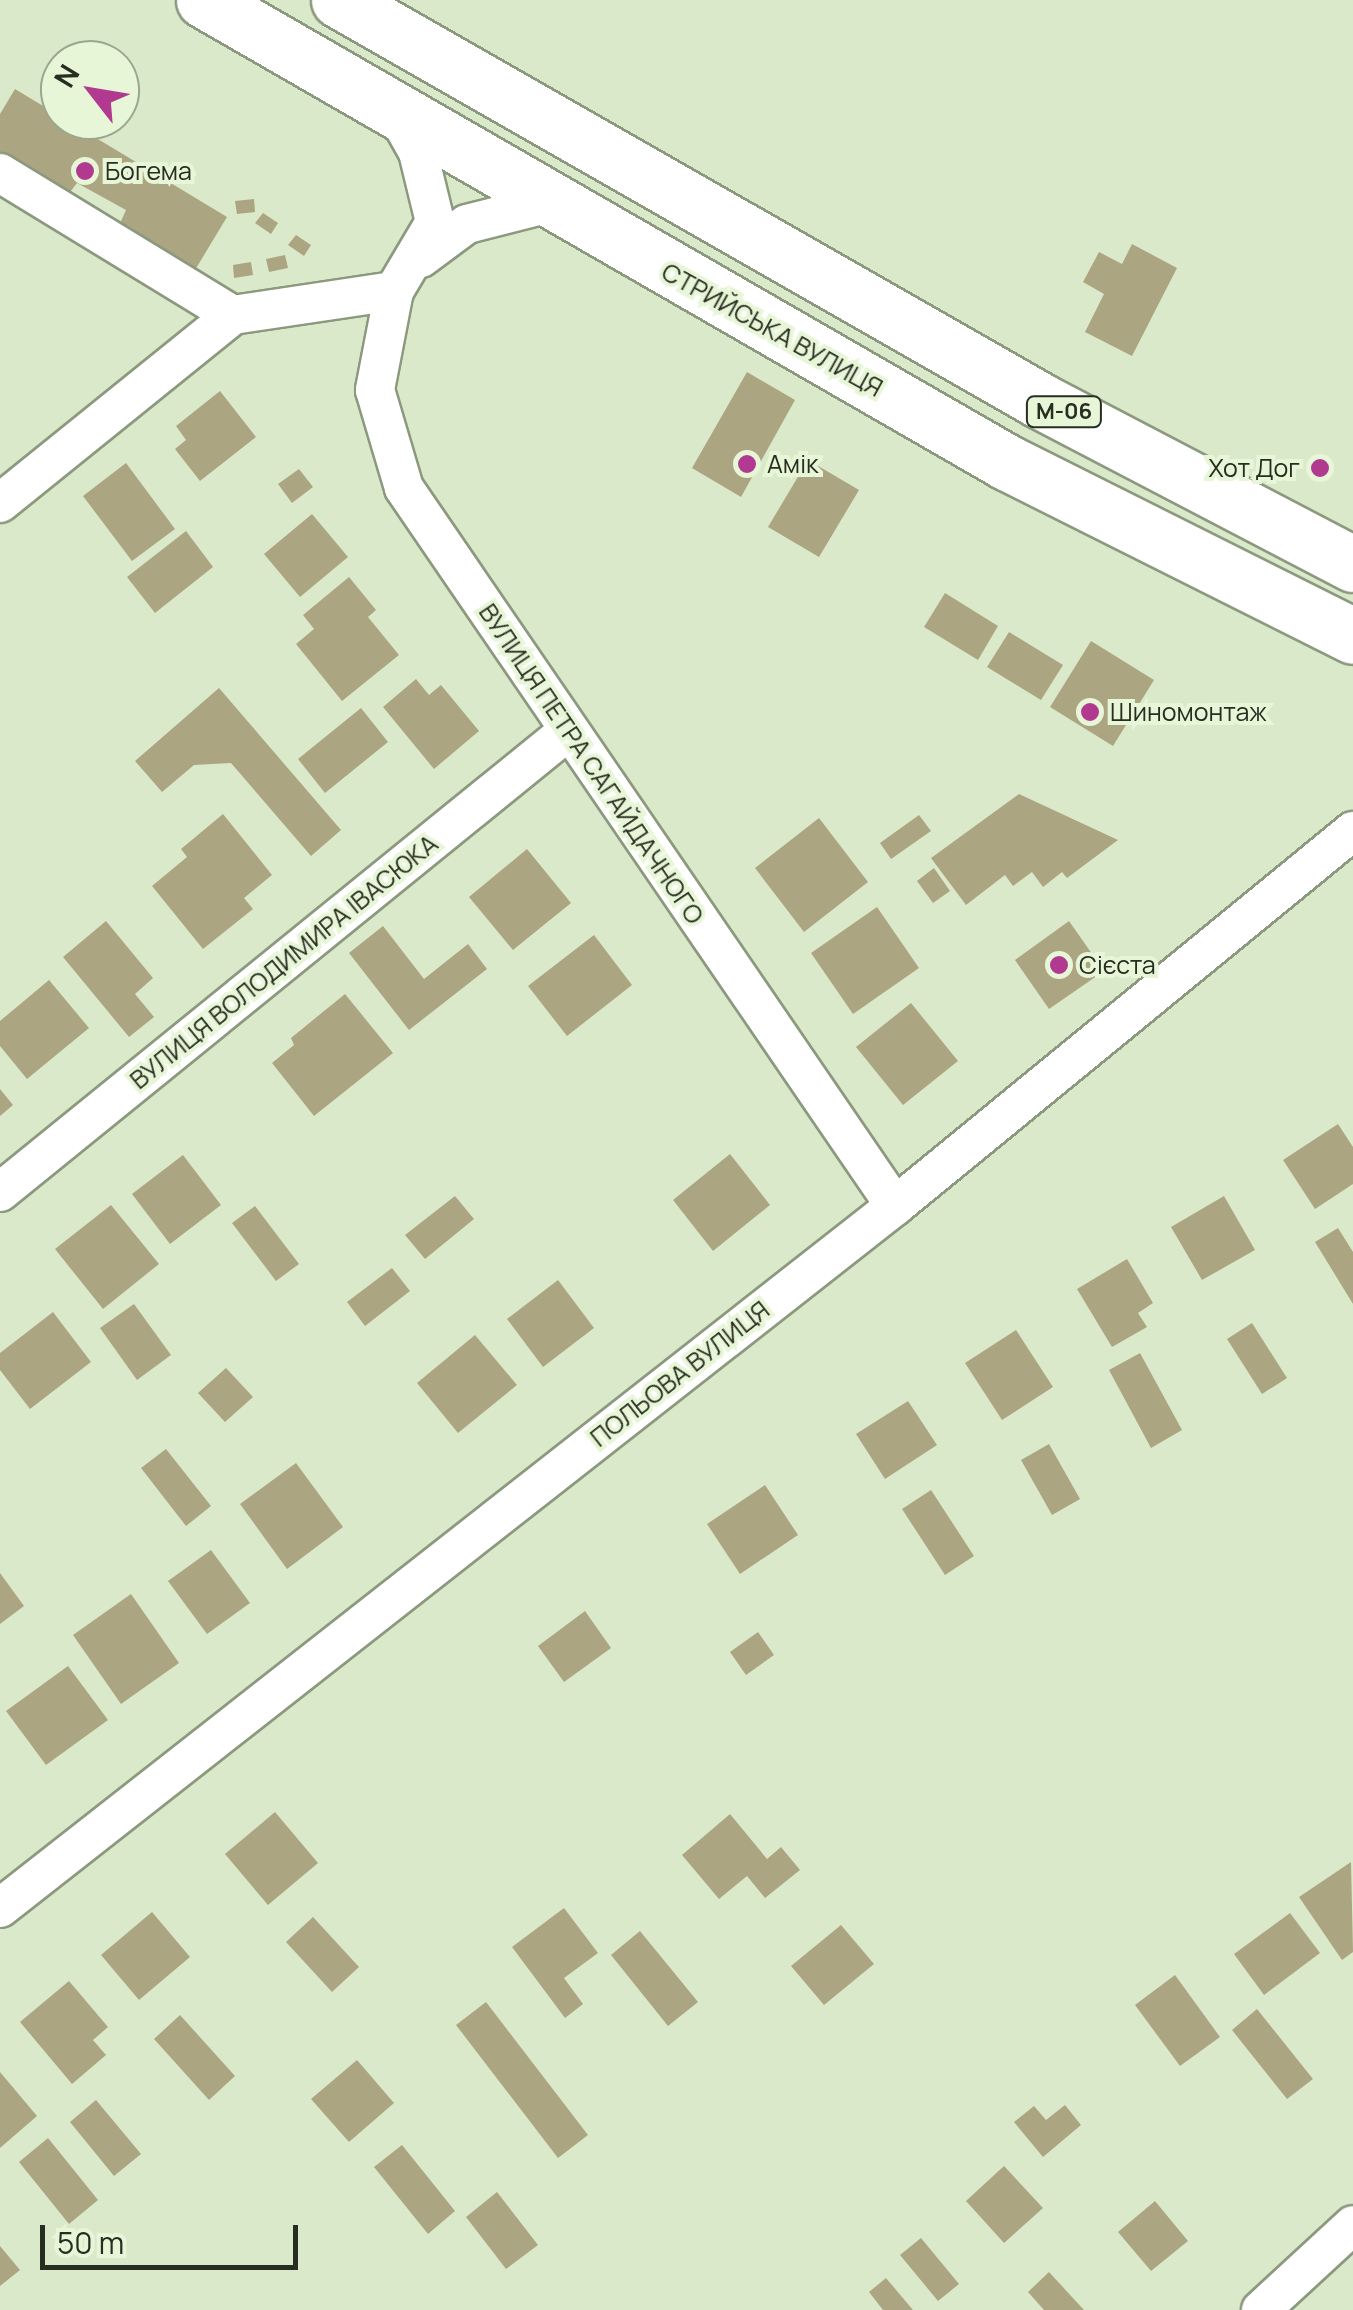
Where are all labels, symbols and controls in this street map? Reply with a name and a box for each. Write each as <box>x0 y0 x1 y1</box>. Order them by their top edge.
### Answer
north arrow <box>40 40 140 140</box>
text: N <box>45 57 87 94</box>
place label: Богема <box>105 156 192 186</box>
marker: Богема <box>74 160 96 182</box>
street label: СТРИЙСЬКА ВУЛИЦЯ <box>656 257 888 403</box>
road number: М-06 <box>1024 395 1104 429</box>
place label: Амік <box>767 449 818 479</box>
marker: Амік <box>736 453 758 475</box>
place label: Хот Дог <box>1208 453 1300 483</box>
marker: Хот Дог <box>1309 457 1331 479</box>
street label: ВУЛИЦЯ ПЕТРА САГАЙДАЧНОГО <box>472 598 710 930</box>
place label: Шиномонтаж <box>1110 697 1267 727</box>
marker: Шиномонтаж <box>1079 701 1101 723</box>
street label: ВУЛИЦЯ ВОЛОДИМИРА ІВАСЮКА <box>124 829 444 1095</box>
place label: Сієста <box>1079 950 1156 980</box>
marker: Сієста <box>1048 954 1070 976</box>
street label: ПОЛЬОВА ВУЛИЦЯ <box>585 1295 775 1453</box>
scale bar <box>45 2205 302 2267</box>
text: 50 m <box>57 2222 124 2263</box>

